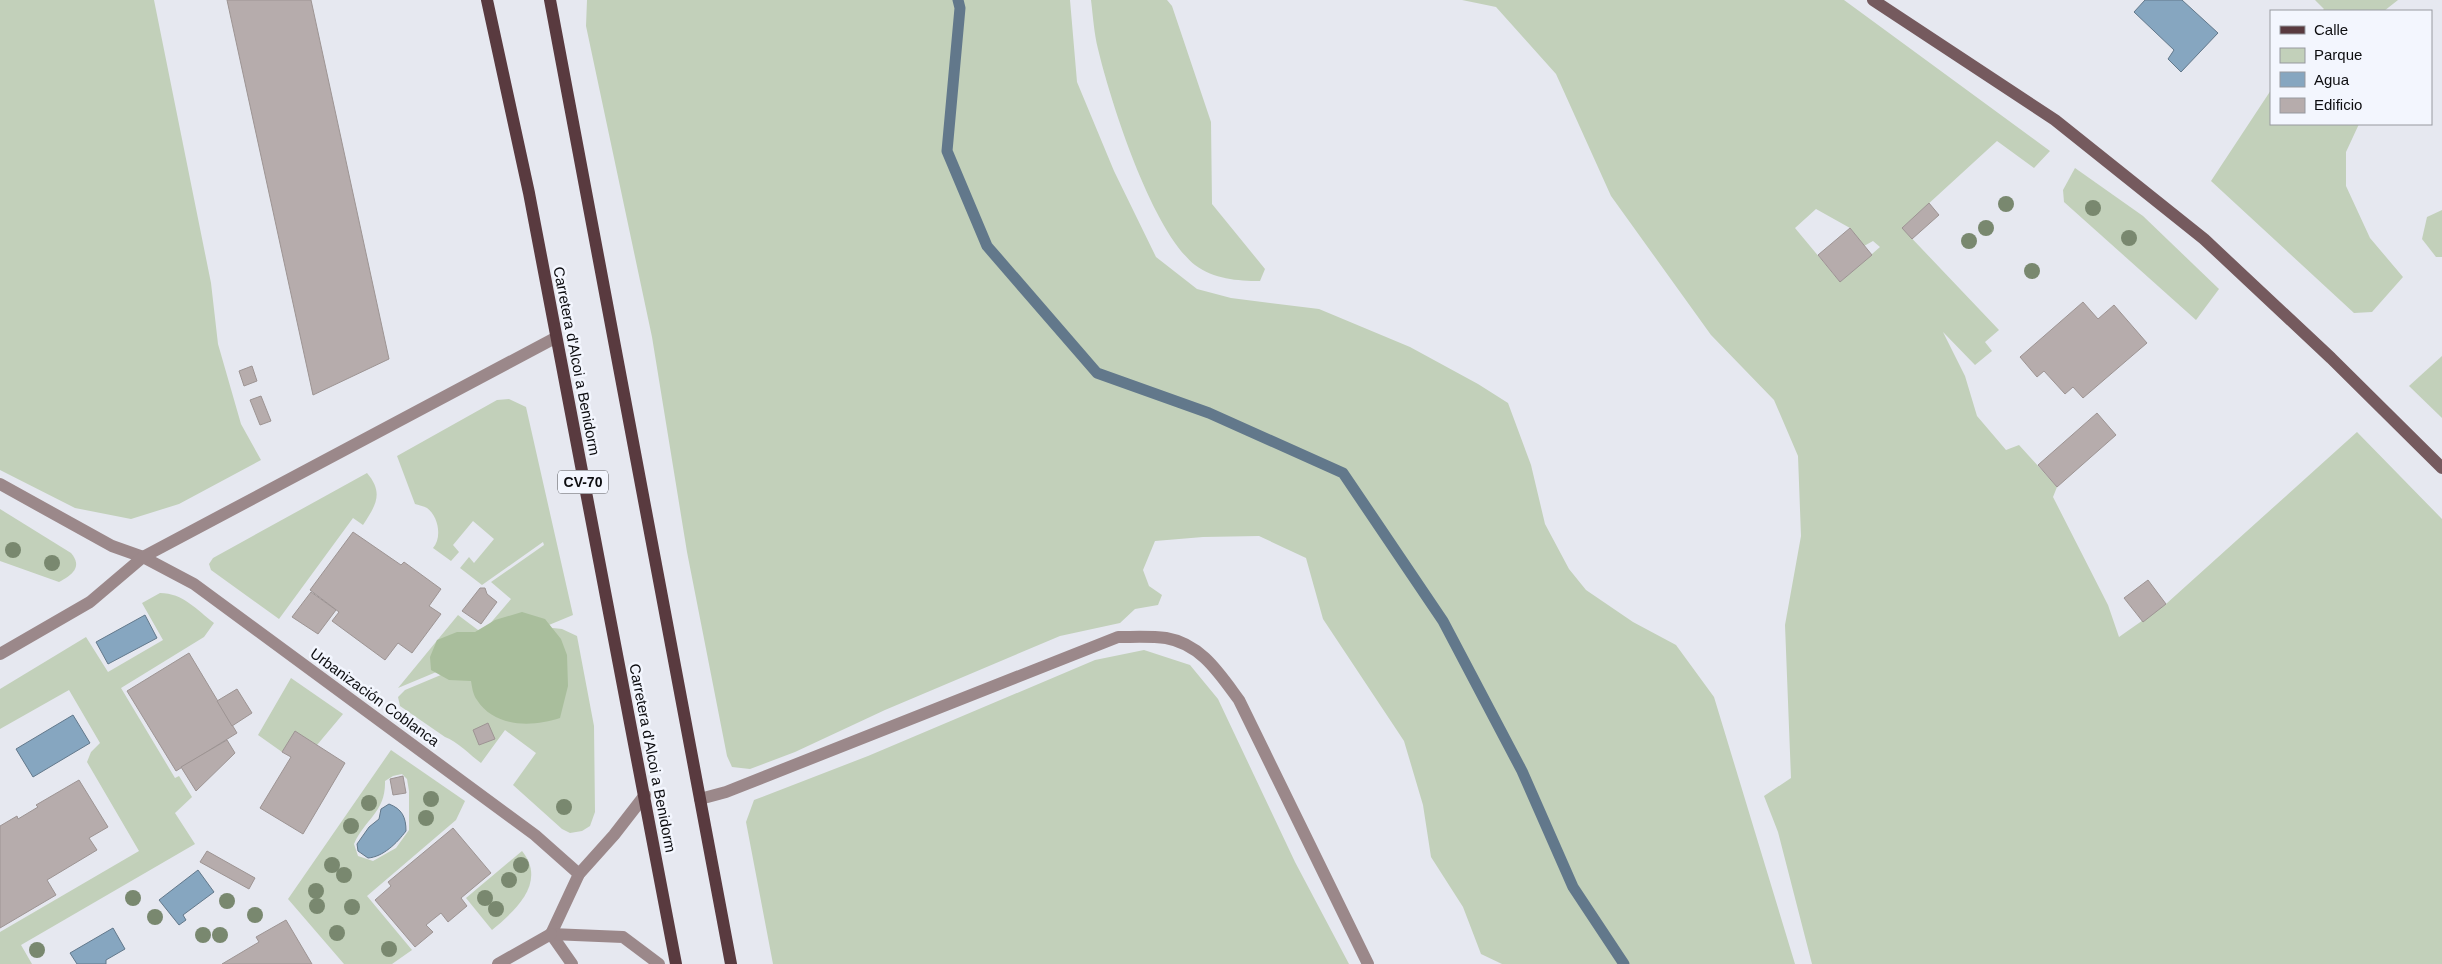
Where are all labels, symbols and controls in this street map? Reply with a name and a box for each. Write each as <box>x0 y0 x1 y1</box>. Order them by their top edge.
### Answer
legend <box>2270 10 2432 125</box>
text: Calle <box>2314 21 2348 38</box>
text: Parque <box>2314 46 2362 63</box>
text: Agua <box>2314 71 2350 88</box>
text: Edificio <box>2314 96 2362 113</box>
street label: Carretera d'Alcoi a Benidorm <box>550 265 604 457</box>
road number: CV-70 <box>558 471 608 494</box>
street label: Urbanización Coblanca <box>307 645 443 750</box>
street label: Carretera d'Alcoi a Benidorm <box>626 662 680 854</box>

